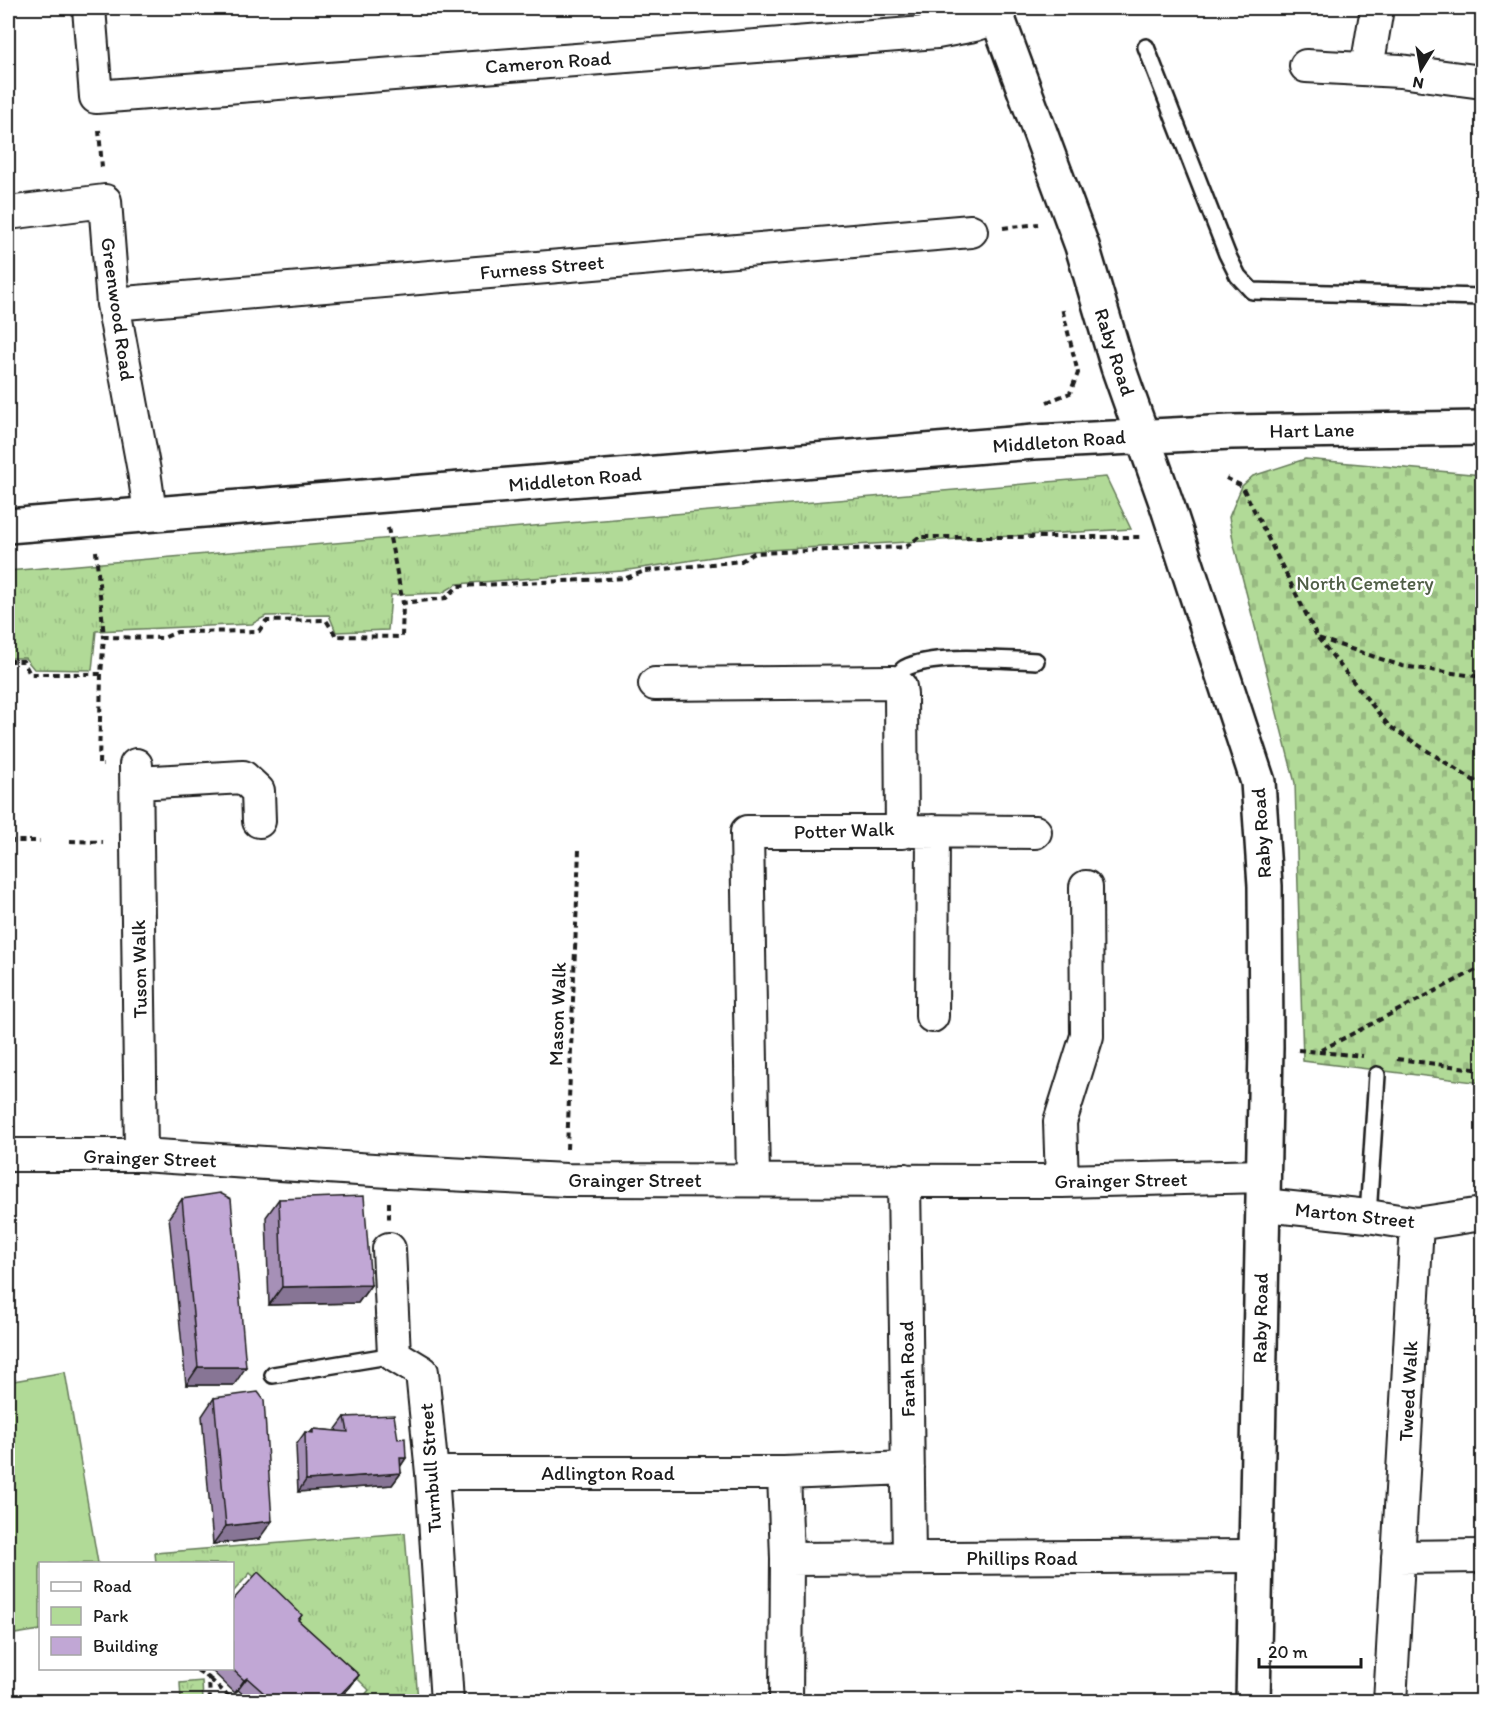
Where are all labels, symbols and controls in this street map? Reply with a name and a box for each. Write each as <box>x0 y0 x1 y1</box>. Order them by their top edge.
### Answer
north arrow <box>1391 39 1451 99</box>
street label: Cameron Road <box>484 46 612 78</box>
text: N <box>1411 73 1425 94</box>
street label: Greenwood Road <box>96 236 140 382</box>
street label: Furness Street <box>479 250 605 284</box>
street label: Raby Road <box>1090 305 1140 399</box>
street label: Hart Lane <box>1269 417 1355 443</box>
street label: Middleton Road <box>992 424 1127 458</box>
street label: Middleton Road <box>507 461 643 497</box>
park label: North Cemetery <box>1296 571 1434 595</box>
street label: Raby Road <box>1246 787 1276 879</box>
street label: Potter Walk <box>793 816 895 844</box>
street label: Tuson Walk <box>126 919 152 1018</box>
street label: Mason Walk <box>543 961 571 1066</box>
street label: Grainger Street <box>83 1144 217 1172</box>
street label: Grainger Street <box>1054 1167 1188 1193</box>
street label: Grainger Street <box>568 1168 702 1192</box>
street label: Marton Street <box>1294 1197 1416 1233</box>
street label: Raby Road <box>1247 1272 1273 1364</box>
street label: Farah Road <box>894 1321 920 1417</box>
street label: Tweed Walk <box>1393 1339 1423 1442</box>
street label: Turnbull Street <box>413 1402 447 1534</box>
street label: Adlington Road <box>541 1461 675 1485</box>
street label: Phillips Road <box>966 1546 1078 1570</box>
legend <box>39 1562 234 1670</box>
text: Road <box>93 1575 132 1597</box>
text: Park <box>93 1605 128 1627</box>
scale bar <box>1259 1631 1361 1669</box>
text: Building <box>93 1635 159 1657</box>
text: 20 m <box>1268 1641 1308 1663</box>

